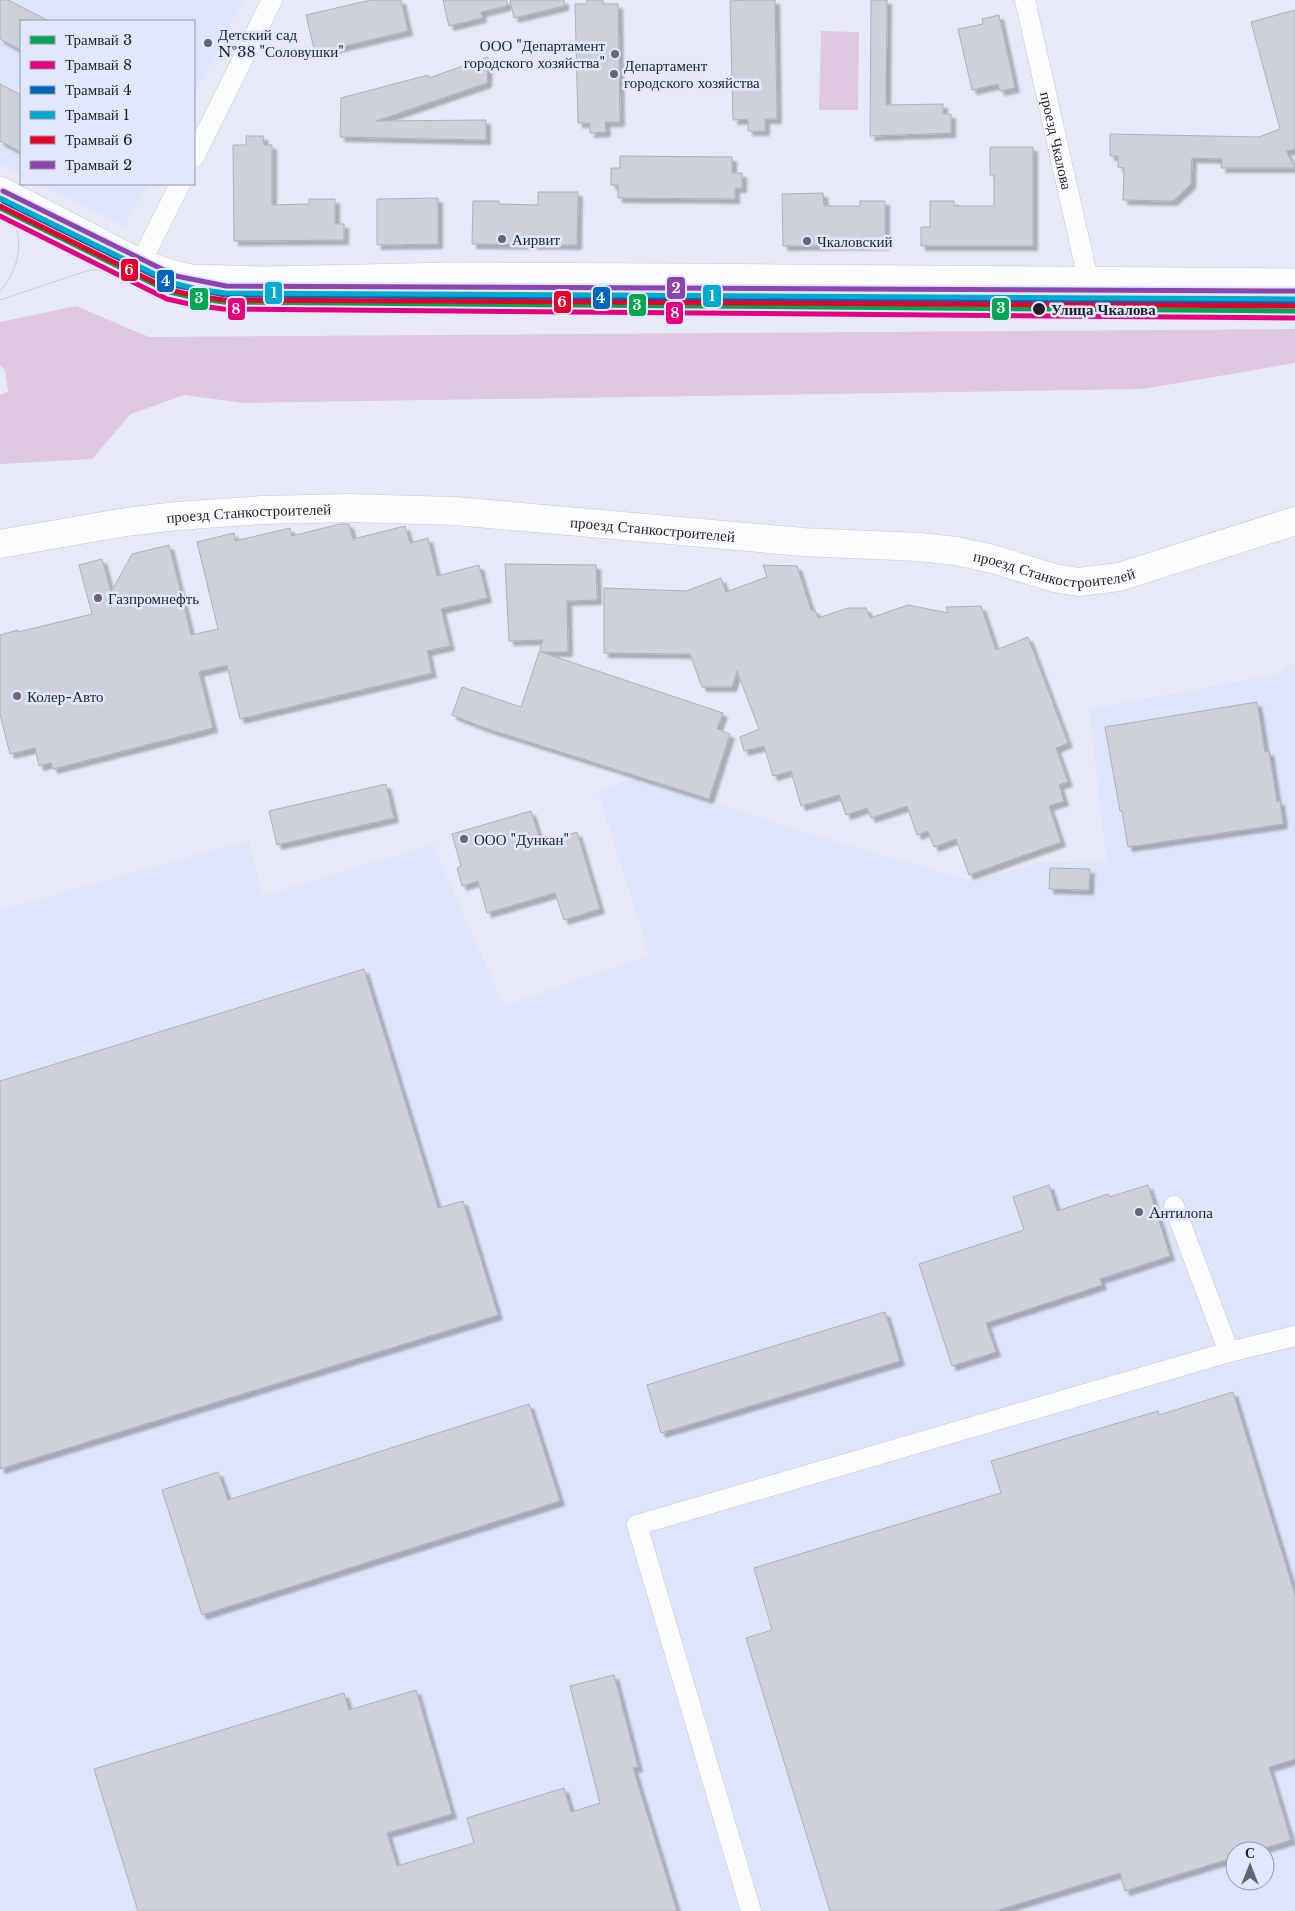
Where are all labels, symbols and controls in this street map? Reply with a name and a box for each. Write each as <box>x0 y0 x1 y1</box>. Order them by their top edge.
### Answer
legend <box>20 20 195 185</box>
place label: Детский сад №38 "Соловушки" <box>218 25 344 61</box>
text: Трамвай 3 <box>65 30 132 49</box>
place label: ООО "Департамент городского хозяйства" <box>464 36 605 72</box>
marker: Детский сад №38 "Соловушки" <box>202 37 214 49</box>
marker: ООО "Департамент городского хозяйства" <box>609 48 621 60</box>
text: Трамвай 8 <box>65 55 132 74</box>
place label: Департамент городского хозяйства <box>624 56 760 92</box>
marker: Департамент городского хозяйства <box>608 68 620 80</box>
text: Трамвай 4 <box>65 80 132 99</box>
street label: проезд Чкалова <box>1036 90 1077 192</box>
text: Трамвай 1 <box>65 105 130 124</box>
text: Трамвай 6 <box>65 130 133 149</box>
text: Трамвай 2 <box>65 155 132 174</box>
place label: Аирвит <box>512 230 560 249</box>
place label: Чкаловский <box>817 232 893 251</box>
marker: Аирвит <box>496 233 508 245</box>
marker: Чкаловский <box>801 235 813 247</box>
line badge: 6 <box>120 258 139 282</box>
text: 6 <box>124 261 134 279</box>
line badge: 4 <box>156 269 175 293</box>
text: 4 <box>161 272 171 290</box>
line badge: 2 <box>666 276 686 300</box>
text: 2 <box>671 279 681 297</box>
line badge: 1 <box>264 281 283 305</box>
text: 1 <box>271 284 277 302</box>
line badge: 1 <box>702 284 722 308</box>
line badge: 4 <box>592 286 611 310</box>
line badge: 3 <box>189 287 209 311</box>
text: 1 <box>709 287 715 305</box>
text: 3 <box>195 289 204 307</box>
text: 4 <box>596 289 606 307</box>
line badge: 6 <box>553 290 572 314</box>
text: 6 <box>557 293 567 311</box>
line badge: 3 <box>628 293 647 317</box>
text: 3 <box>633 296 642 314</box>
line badge: 8 <box>227 297 246 321</box>
line badge: 3 <box>991 297 1010 321</box>
text: 3 <box>997 299 1006 317</box>
text: 8 <box>232 300 241 318</box>
place label: Улица Чкалова <box>1051 300 1156 319</box>
line badge: 8 <box>665 301 684 325</box>
marker: Улица Чкалова <box>1031 301 1047 317</box>
text: 8 <box>671 304 680 322</box>
street label: проезд Станкостроителей <box>165 499 331 527</box>
street label: проезд Станкостроителей <box>570 512 736 545</box>
street label: проезд Станкостроителей <box>972 546 1137 592</box>
place label: Газпромнефть <box>108 589 199 608</box>
marker: Газпромнефть <box>92 592 104 604</box>
place label: Колер-Авто <box>27 687 104 706</box>
marker: Колер-Авто <box>11 690 23 702</box>
place label: ООО "Дункан" <box>474 830 569 849</box>
marker: ООО "Дункан" <box>458 833 470 845</box>
place label: Aнтилопа <box>1148 1203 1213 1222</box>
marker: Aнтилопа <box>1133 1206 1145 1218</box>
north arrow <box>1225 1841 1275 1891</box>
text: С <box>1245 1844 1255 1862</box>

